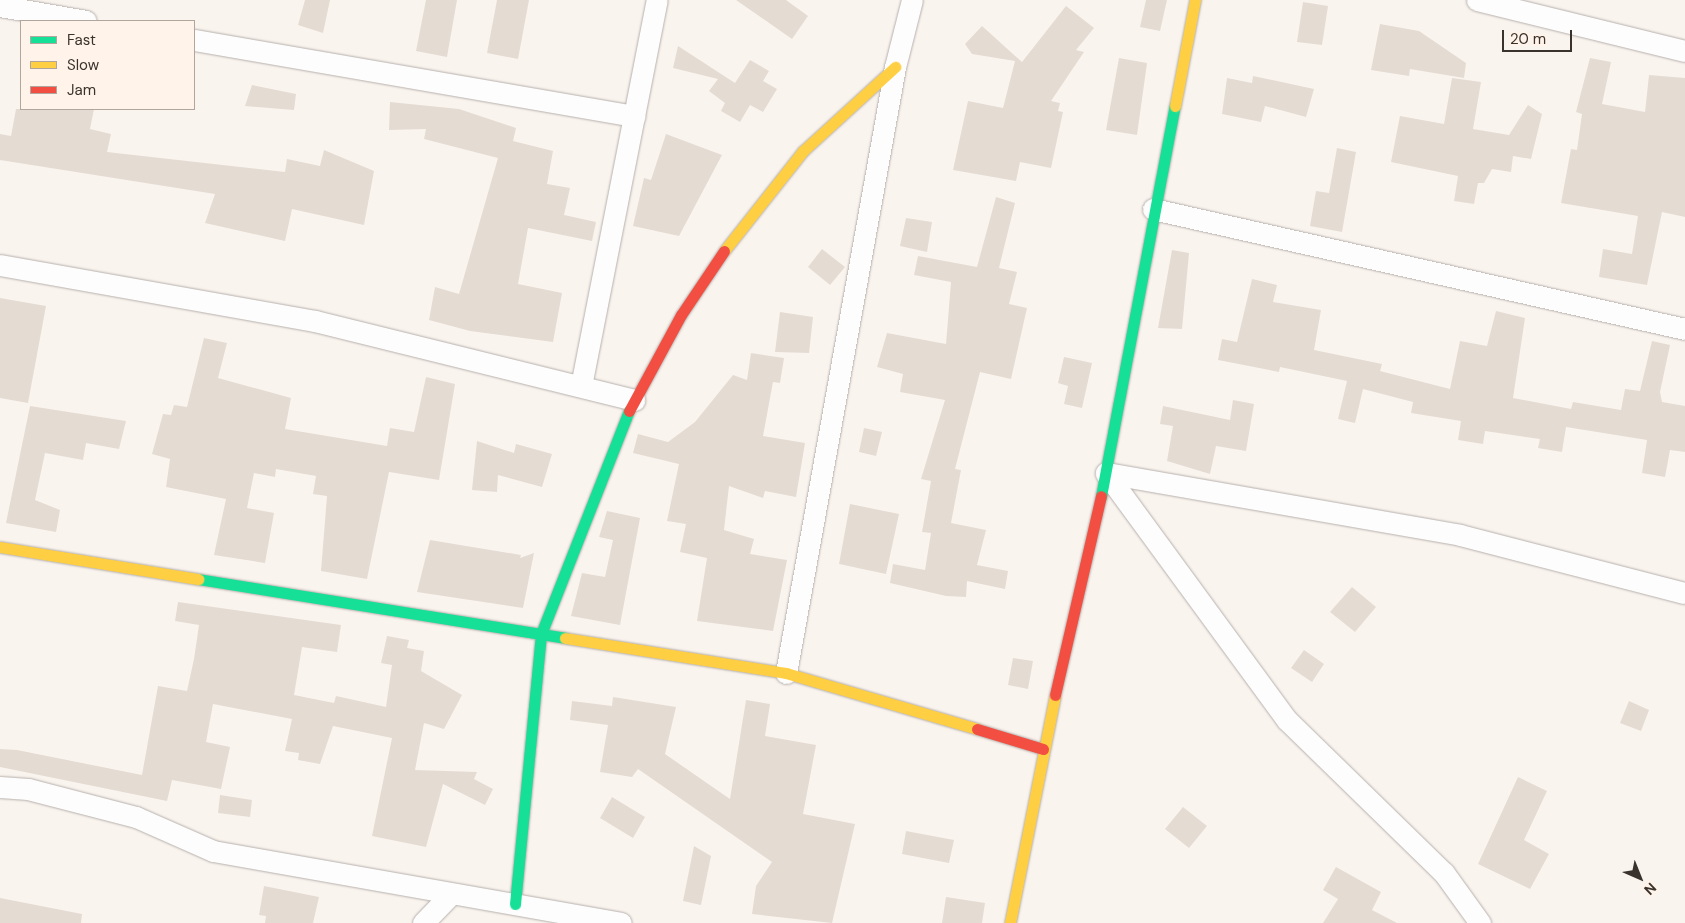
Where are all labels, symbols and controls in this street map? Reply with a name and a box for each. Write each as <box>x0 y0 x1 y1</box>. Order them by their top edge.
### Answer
legend <box>20 20 195 110</box>
scale bar <box>1505 20 1575 52</box>
text: 20 m <box>1510 29 1546 49</box>
text: Fast <box>67 30 96 50</box>
text: Slow <box>67 55 99 75</box>
text: Jam <box>67 80 96 100</box>
north arrow <box>1615 853 1665 903</box>
text: N <box>1640 879 1660 899</box>

